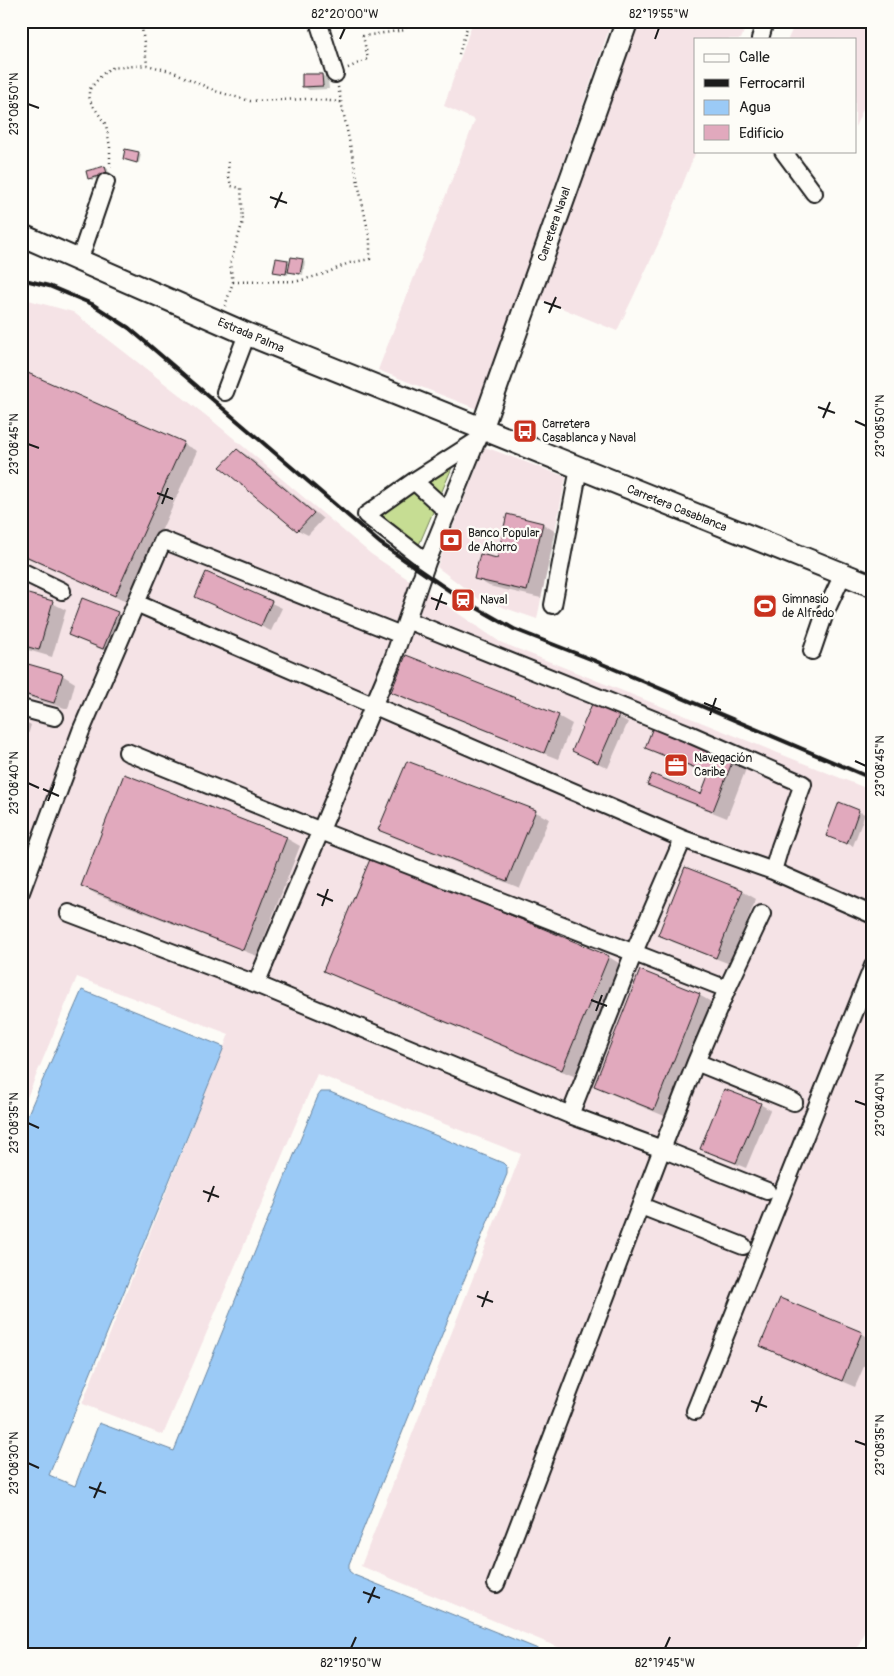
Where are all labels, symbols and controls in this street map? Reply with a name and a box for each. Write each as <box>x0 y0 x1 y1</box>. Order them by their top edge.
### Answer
text: 82°20'00"W <box>312 7 378 22</box>
text: 82°19'55"W <box>629 7 689 22</box>
legend <box>694 38 856 152</box>
text: Calle <box>739 48 770 67</box>
text: 23°08'50"N <box>7 73 22 135</box>
text: Ferrocarril <box>739 74 805 93</box>
text: Agua <box>739 98 771 117</box>
text: Edificio <box>739 124 784 143</box>
street label: Carretera Naval <box>535 185 574 263</box>
street label: Estrada Palma <box>215 315 287 356</box>
text: 23°08'50"N <box>873 395 888 457</box>
text: 23°08'45"N <box>7 413 22 475</box>
place label: Carretera Casablanca y Naval <box>542 417 636 446</box>
bus stop icon: Carretera Casablanca y Naval <box>512 418 538 444</box>
street label: Carretera Casablanca <box>624 482 730 536</box>
place label: Banco Popular de Ahorro <box>468 526 540 555</box>
bank icon: Banco Popular de Ahorro <box>438 527 464 553</box>
station icon: Naval <box>450 587 476 613</box>
place label: Gimnasio de Alfredo <box>782 592 835 621</box>
place label: Naval <box>480 593 508 608</box>
sports icon: Gimnasio de Alfredo <box>752 593 778 619</box>
text: 23°08'45"N <box>873 735 888 797</box>
text: 23°08'40"N <box>7 751 22 815</box>
place label: Navegación Caribe <box>694 751 752 780</box>
office icon: Navegación Caribe <box>663 752 689 778</box>
text: 23°08'40"N <box>873 1073 888 1137</box>
text: 23°08'35"N <box>7 1092 22 1154</box>
text: 23°08'35"N <box>873 1414 888 1476</box>
text: 23°08'30"N <box>7 1432 22 1494</box>
text: 82°19'50"W <box>320 1656 382 1671</box>
text: 82°19'45"W <box>635 1656 695 1671</box>

